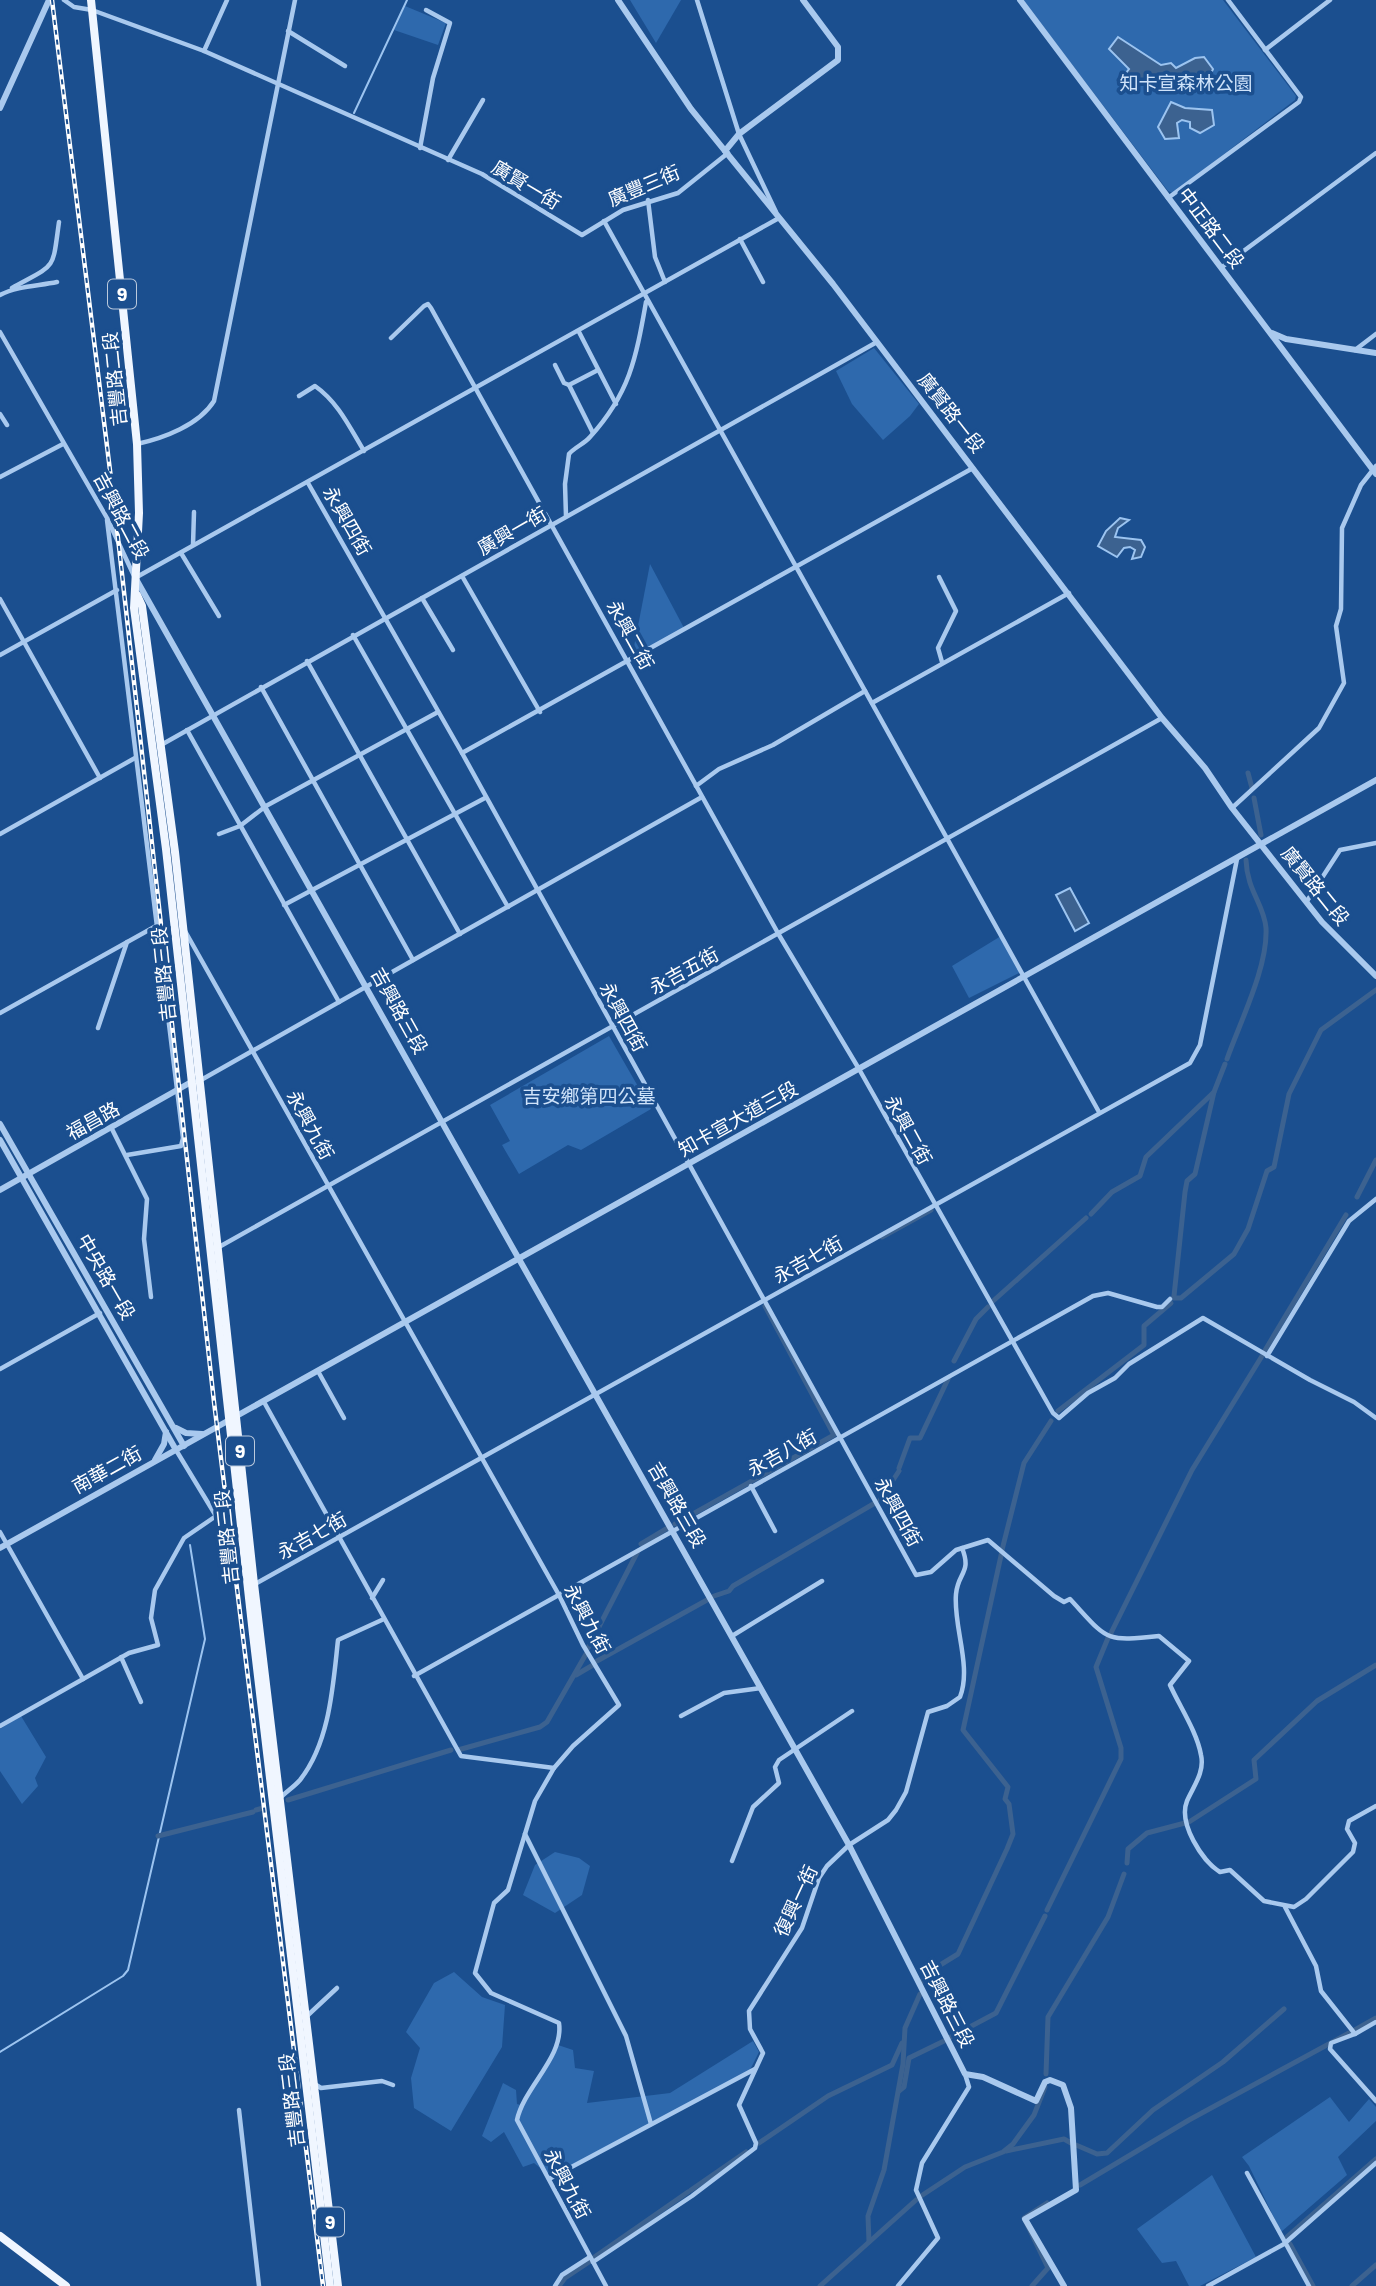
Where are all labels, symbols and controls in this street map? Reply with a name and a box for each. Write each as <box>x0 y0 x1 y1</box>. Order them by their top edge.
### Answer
park label: 知卡宣森林公園 <box>1119 70 1253 97</box>
street label: 廣賢一街 <box>486 154 566 216</box>
street label: 廣豐三街 <box>604 159 684 213</box>
street label: 中正路二段 <box>1172 182 1250 274</box>
road number: 9 <box>108 280 136 308</box>
street label: 吉豐路二段 <box>97 330 133 428</box>
street label: 廣賢路一段 <box>911 367 991 459</box>
street label: 吉興路二段 <box>87 468 155 564</box>
street label: 永興四街 <box>316 481 378 561</box>
street label: 廣興一街 <box>472 500 552 562</box>
street label: 永興二街 <box>600 595 660 675</box>
street label: 廣賢路二段 <box>1275 841 1355 931</box>
street label: 吉豐路三段 <box>146 925 182 1023</box>
street label: 永吉五街 <box>644 941 724 1001</box>
street label: 吉興路三段 <box>364 963 434 1059</box>
street label: 永興四街 <box>593 977 653 1057</box>
street label: 知卡宣大道三段 <box>673 1075 803 1163</box>
park label: 吉安鄉第四公墓 <box>522 1083 656 1110</box>
street label: 永興九街 <box>280 1085 340 1165</box>
street label: 永興二街 <box>878 1090 938 1170</box>
street label: 福昌路 <box>62 1095 124 1147</box>
street label: 中央路一段 <box>71 1229 141 1325</box>
street label: 永吉七街 <box>768 1230 848 1290</box>
street label: 永吉八街 <box>742 1423 822 1483</box>
road number: 9 <box>226 1436 254 1466</box>
street label: 南華二街 <box>67 1440 147 1500</box>
street label: 吉興路三段 <box>642 1457 712 1553</box>
street label: 永興四街 <box>868 1472 928 1552</box>
street label: 吉豐路三段 <box>209 1488 245 1586</box>
street label: 永吉七街 <box>272 1506 352 1566</box>
street label: 永興九街 <box>557 1579 617 1659</box>
street label: 復興一街 <box>768 1861 824 1941</box>
street label: 吉興路三段 <box>913 1956 981 2052</box>
street label: 吉豐路三段 <box>273 2051 311 2149</box>
street label: 永興九街 <box>537 2144 597 2224</box>
road number: 9 <box>316 2208 344 2236</box>

